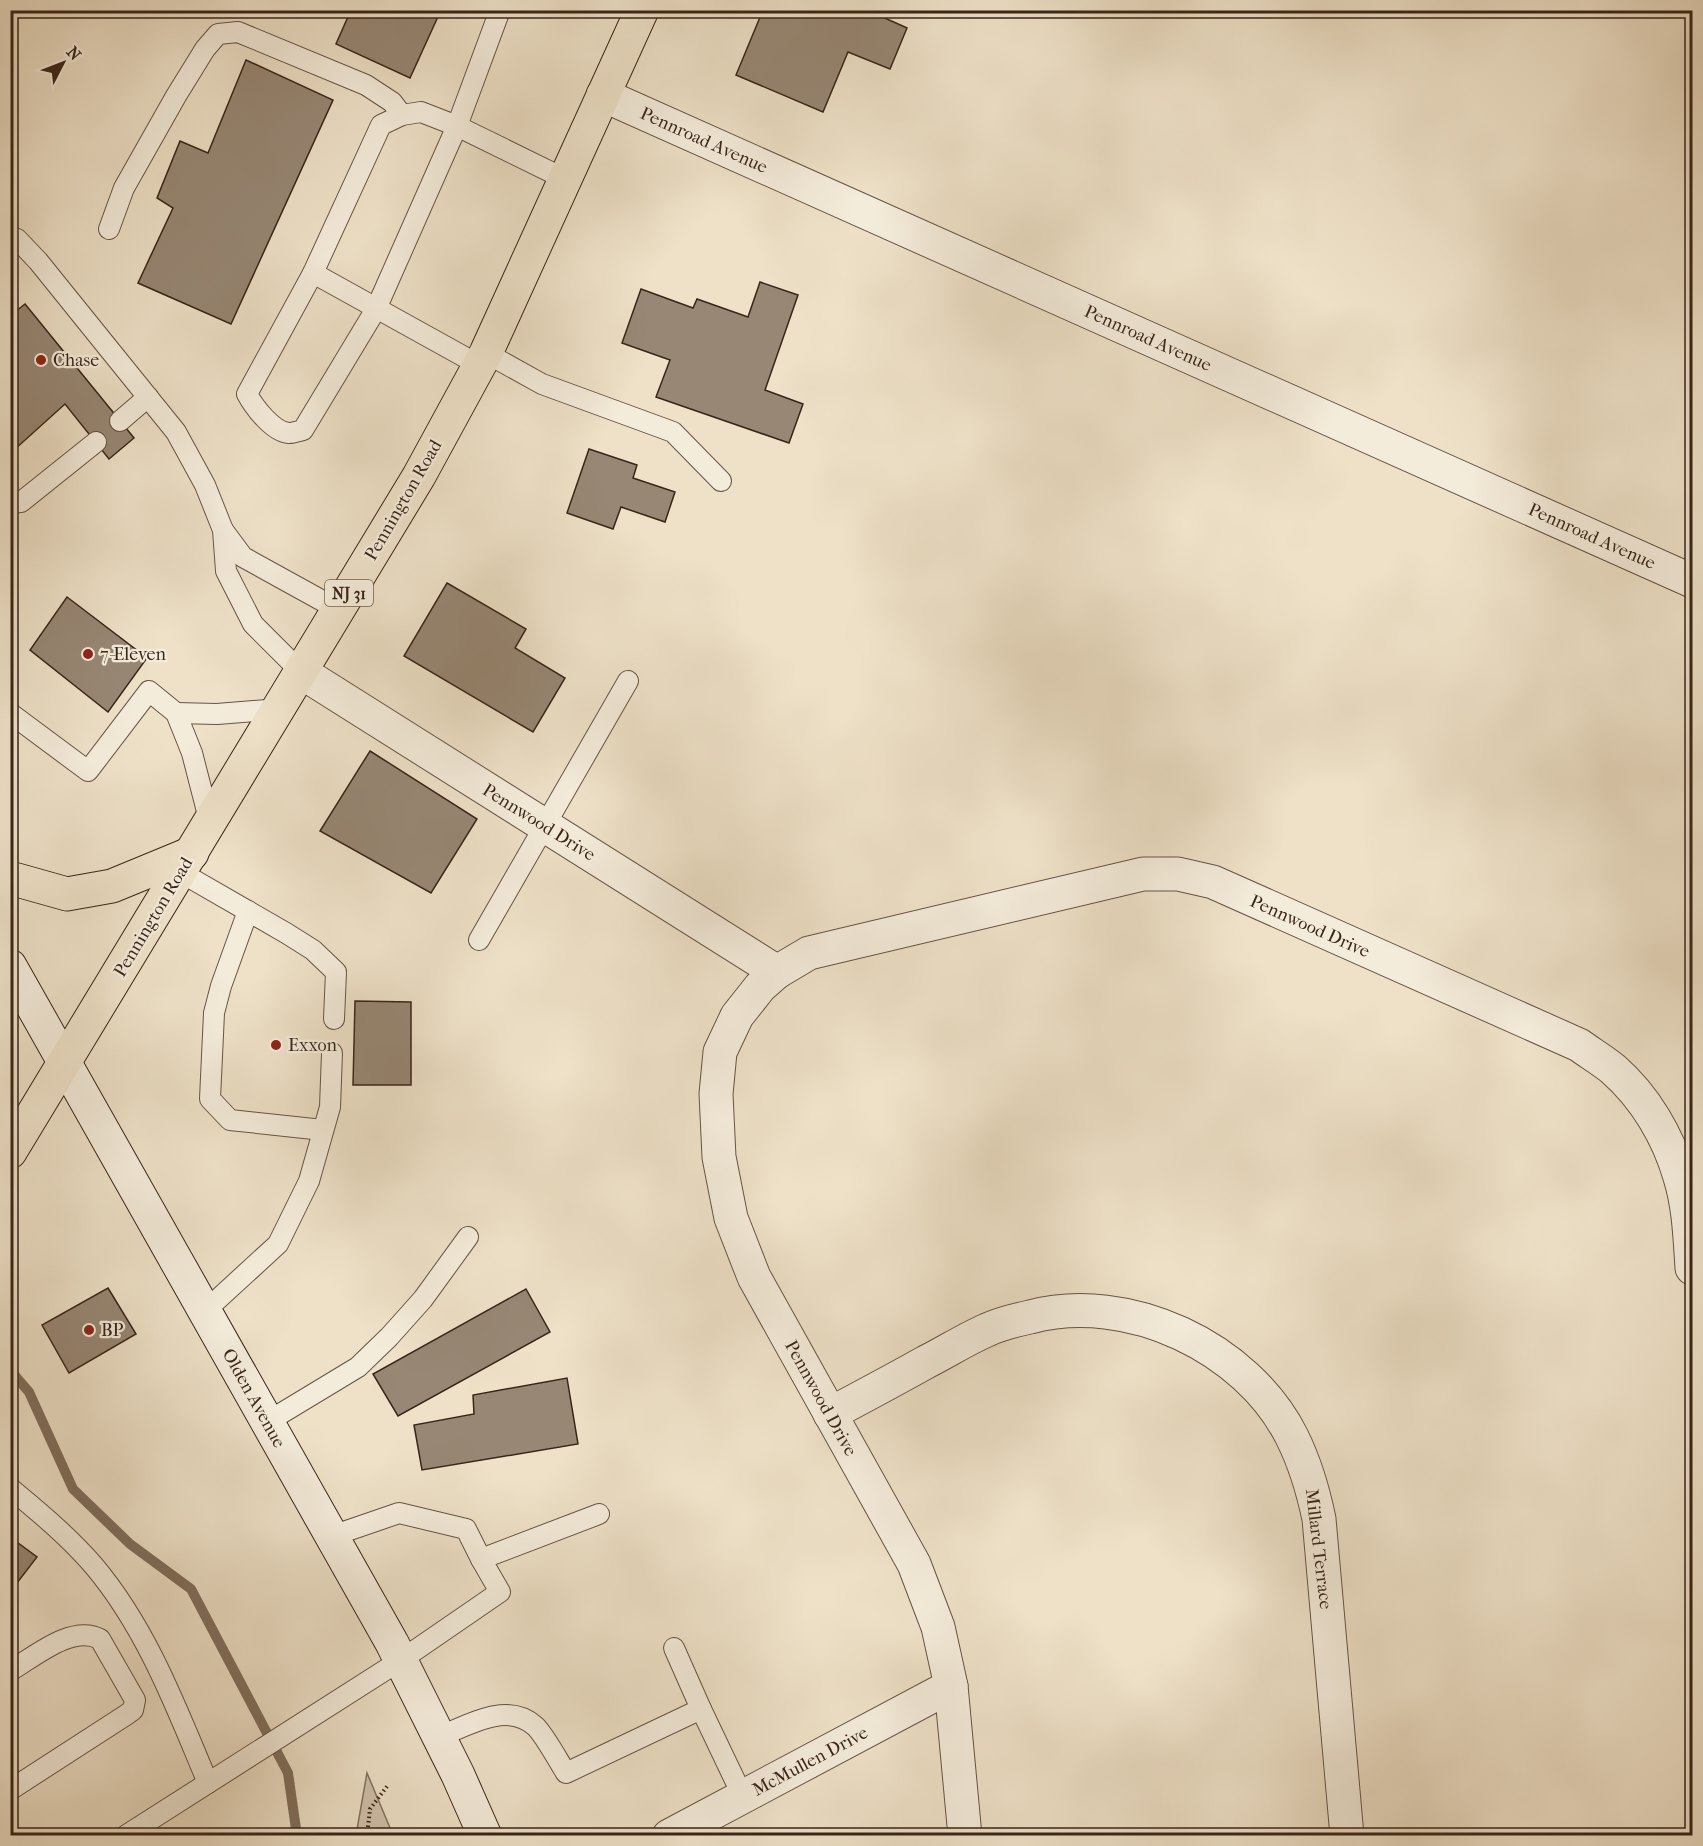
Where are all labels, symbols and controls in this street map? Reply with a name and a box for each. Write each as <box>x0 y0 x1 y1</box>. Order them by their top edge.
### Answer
north arrow <box>33 33 93 93</box>
text: N <box>63 42 85 65</box>
street label: Pennroad Avenue <box>637 103 771 178</box>
street label: Pennroad Avenue <box>1081 301 1215 376</box>
place label: Chase <box>53 350 99 371</box>
marker: Chase <box>34 353 48 367</box>
street label: Pennington Road <box>360 436 447 564</box>
street label: Pennroad Avenue <box>1525 499 1659 574</box>
road number: NJ 31 <box>325 580 373 606</box>
place label: 7-Eleven <box>100 644 166 665</box>
marker: 7-Eleven <box>81 647 95 661</box>
street label: Pennwood Drive <box>479 779 599 866</box>
street label: Pennington Road <box>109 854 197 981</box>
street label: Pennwood Drive <box>1247 891 1373 962</box>
place label: Exxon <box>288 1035 337 1056</box>
marker: Exxon <box>269 1038 283 1052</box>
place label: BP <box>101 1320 124 1341</box>
marker: BP <box>82 1323 96 1337</box>
street label: Pennwood Drive <box>780 1337 861 1460</box>
street label: Olden Avenue <box>218 1345 290 1452</box>
street label: Millard Terrace <box>1301 1488 1336 1611</box>
street label: McMullen Drive <box>749 1722 872 1801</box>

